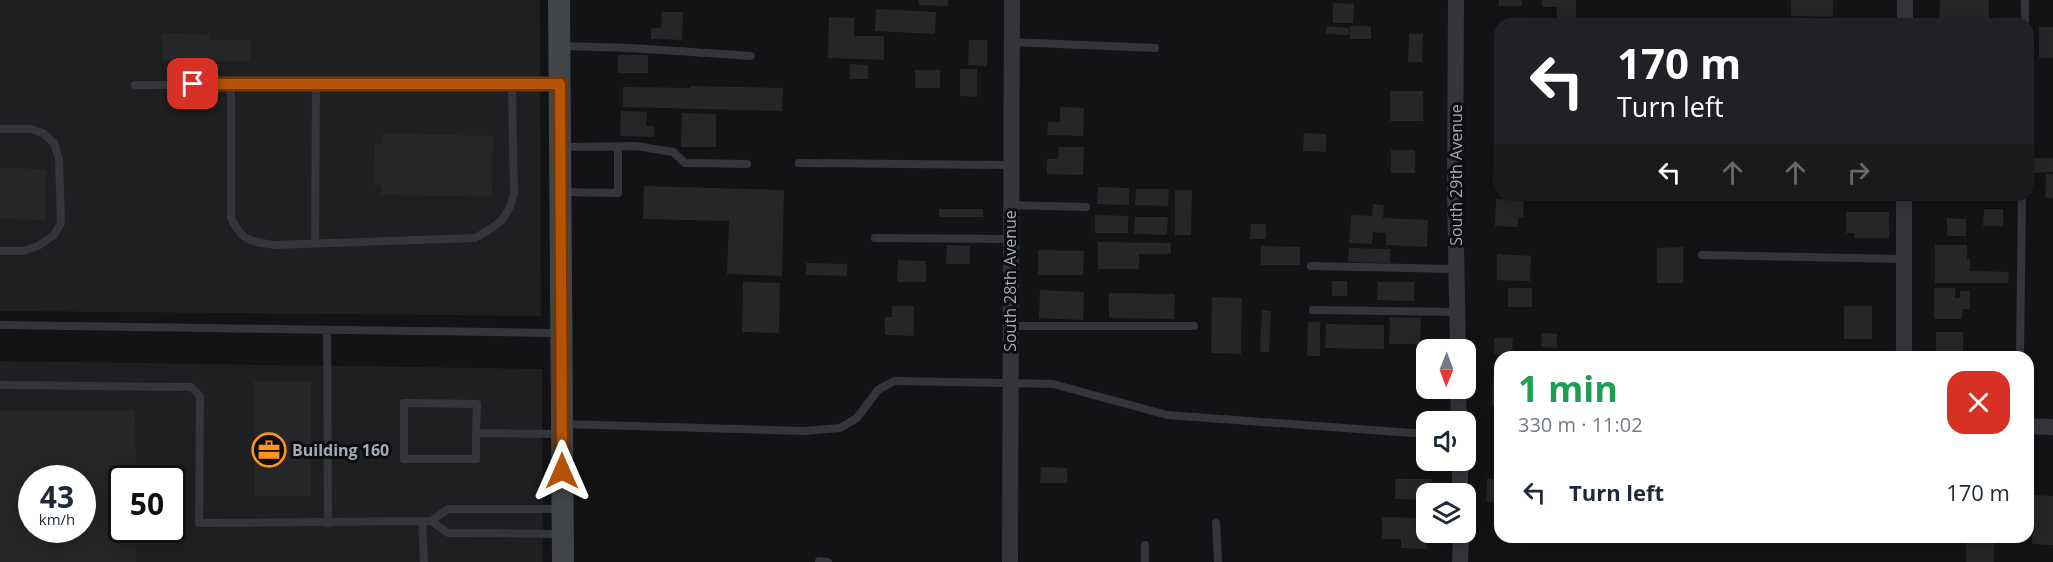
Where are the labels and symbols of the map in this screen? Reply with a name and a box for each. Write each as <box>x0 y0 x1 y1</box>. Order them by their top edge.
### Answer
pin <box>167 58 218 109</box>
street label: South 29th Avenue <box>1445 104 1467 246</box>
street label: South 28th Avenue <box>999 210 1021 352</box>
north arrow <box>1416 339 1476 399</box>
office icon: Building 160 <box>251 432 287 468</box>
place label: Building 160 <box>292 439 389 461</box>
position arrow <box>530 439 594 503</box>
speed limit sign: 50 <box>108 465 186 543</box>

